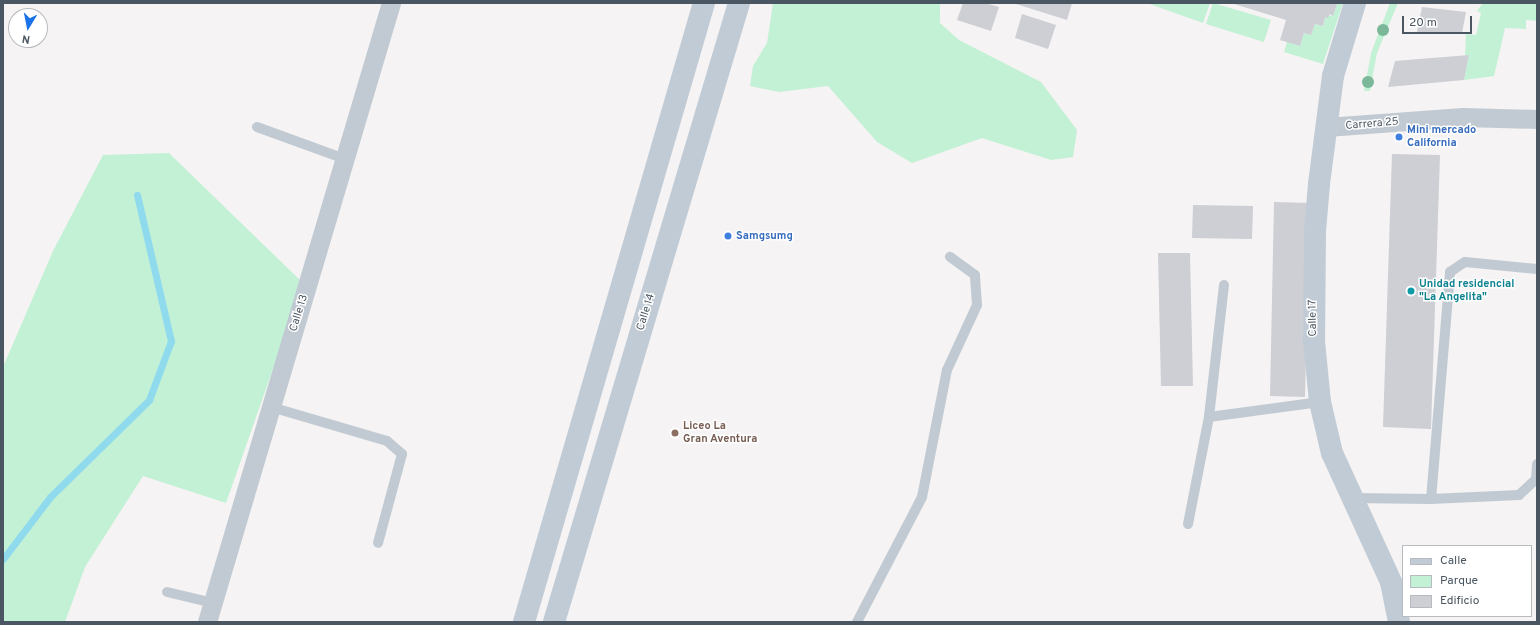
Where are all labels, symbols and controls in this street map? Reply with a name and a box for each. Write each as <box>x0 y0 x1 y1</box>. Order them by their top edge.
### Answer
north arrow <box>8 8 48 48</box>
scale bar <box>1404 8 1474 34</box>
text: 20 m <box>1409 15 1437 31</box>
text: N <box>21 31 31 46</box>
street label: Carrera 25 <box>1345 115 1399 133</box>
place label: Mini mercado California <box>1407 124 1476 150</box>
marker: Mini mercado California <box>1394 132 1404 142</box>
place label: Samgsumg <box>736 229 793 243</box>
marker: Samgsumg <box>723 231 733 241</box>
place label: Unidad residencial "La Angelita" <box>1419 278 1514 304</box>
marker: Unidad residencial "La Angelita" <box>1406 286 1416 296</box>
street label: Calle 14 <box>634 292 658 332</box>
street label: Calle 13 <box>287 293 311 333</box>
street label: Calle 17 <box>1306 299 1320 337</box>
place label: Liceo La Gran Aventura <box>683 420 758 446</box>
marker: Liceo La Gran Aventura <box>670 428 680 438</box>
legend <box>1402 545 1532 617</box>
text: Calle <box>1440 553 1467 569</box>
text: Parque <box>1440 573 1478 589</box>
text: Edificio <box>1440 593 1479 609</box>

